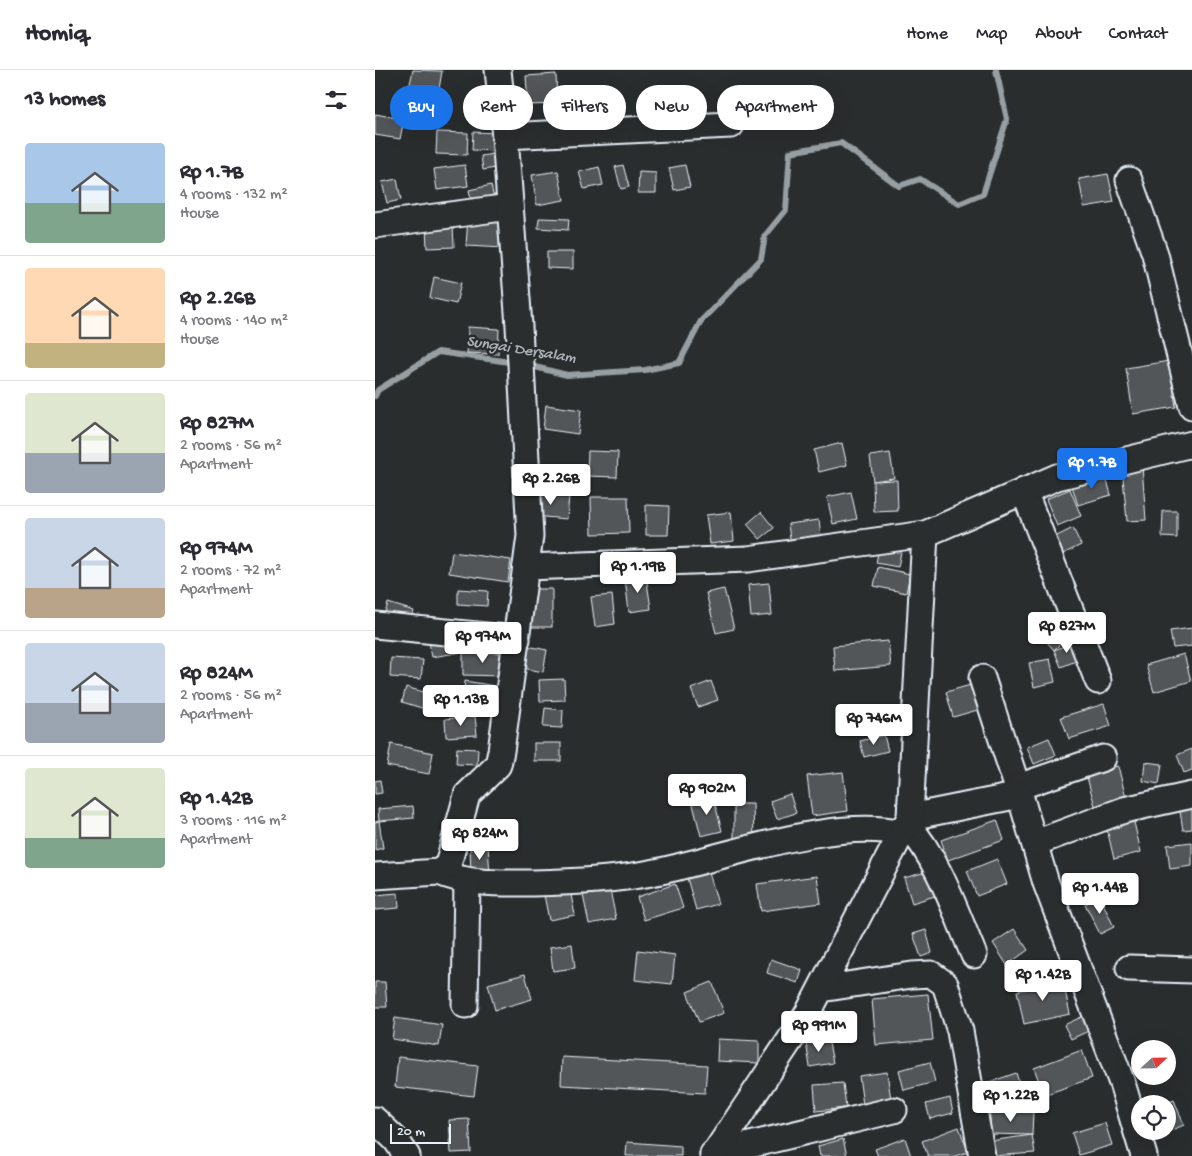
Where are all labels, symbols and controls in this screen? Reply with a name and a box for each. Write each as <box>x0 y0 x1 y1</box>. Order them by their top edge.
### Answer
text: Homiq <box>25 20 88 49</box>
text: Home <box>906 24 948 45</box>
text: Map <box>976 24 1007 45</box>
text: About <box>1035 24 1081 45</box>
text: Contact <box>1109 24 1167 45</box>
chip: Buy <box>390 85 453 130</box>
chip: Rent <box>463 85 533 130</box>
chip: Filters <box>543 85 626 130</box>
chip: New <box>636 85 707 130</box>
chip: Apartment <box>717 85 834 130</box>
icon: filters <box>322 86 350 114</box>
text: 13 homes <box>25 88 105 113</box>
text: Rp 1.7B <box>180 161 243 186</box>
icon: home <box>65 163 125 223</box>
text: 4 rooms · 132 m² <box>180 186 288 205</box>
text: House <box>180 205 219 224</box>
text: Rp 2.26B <box>180 287 255 312</box>
icon: home <box>65 288 125 348</box>
text: 4 rooms · 140 m² <box>180 312 288 331</box>
text: House <box>180 331 219 350</box>
water label: Sungai Dersalam <box>465 333 578 369</box>
text: Rp 827M <box>180 412 254 437</box>
icon: home <box>65 413 125 473</box>
text: 2 rooms · 56 m² <box>180 437 282 456</box>
pin: Rp 1.7B <box>1046 448 1138 490</box>
text: Rp 1.7B <box>1068 454 1116 473</box>
text: Apartment <box>180 456 252 475</box>
pin: Rp 2.26B <box>499 464 603 506</box>
text: Rp 2.26B <box>522 470 580 489</box>
text: Rp 974M <box>180 537 252 562</box>
icon: home <box>65 538 125 598</box>
pin: Rp 1.19B <box>586 552 690 594</box>
text: Rp 1.19B <box>611 558 665 577</box>
text: 2 rooms · 72 m² <box>180 562 281 581</box>
text: Apartment <box>180 581 252 600</box>
pin: Rp 827M <box>1021 612 1113 654</box>
text: Rp 827M <box>1039 618 1095 637</box>
pin: Rp 974M <box>437 622 529 664</box>
text: Rp 974M <box>455 628 511 647</box>
text: Rp 824M <box>180 662 253 687</box>
icon: home <box>65 663 125 723</box>
pin: Rp 1.13B <box>409 684 513 727</box>
text: 2 rooms · 56 m² <box>180 687 282 706</box>
text: Rp 1.13B <box>434 691 488 710</box>
pin: Rp 746M <box>828 704 920 746</box>
text: Apartment <box>180 706 252 725</box>
text: Rp 746M <box>846 710 902 729</box>
pin: Rp 902M <box>661 774 753 816</box>
text: Rp 902M <box>679 780 735 799</box>
text: Rp 1.42B <box>180 787 252 812</box>
icon: home <box>65 788 125 848</box>
text: 3 rooms · 116 m² <box>180 812 287 831</box>
pin: Rp 824M <box>434 818 526 861</box>
text: Rp 824M <box>452 825 508 844</box>
text: Apartment <box>180 831 252 850</box>
pin: Rp 1.44B <box>1048 872 1152 915</box>
text: Rp 1.44B <box>1073 879 1127 898</box>
pin: Rp 1.42B <box>991 960 1095 1002</box>
text: Rp 1.42B <box>1015 966 1071 985</box>
pin: Rp 991M <box>773 1010 865 1053</box>
text: Rp 991M <box>792 1017 846 1036</box>
north arrow <box>1131 1040 1176 1085</box>
map controls <box>1131 1040 1176 1140</box>
pin: Rp 1.22B <box>959 1080 1063 1123</box>
text: Rp 1.22B <box>983 1087 1039 1106</box>
button: locate <box>1131 1095 1176 1140</box>
scale bar <box>390 1121 451 1144</box>
text: 20 m <box>397 1124 425 1141</box>

